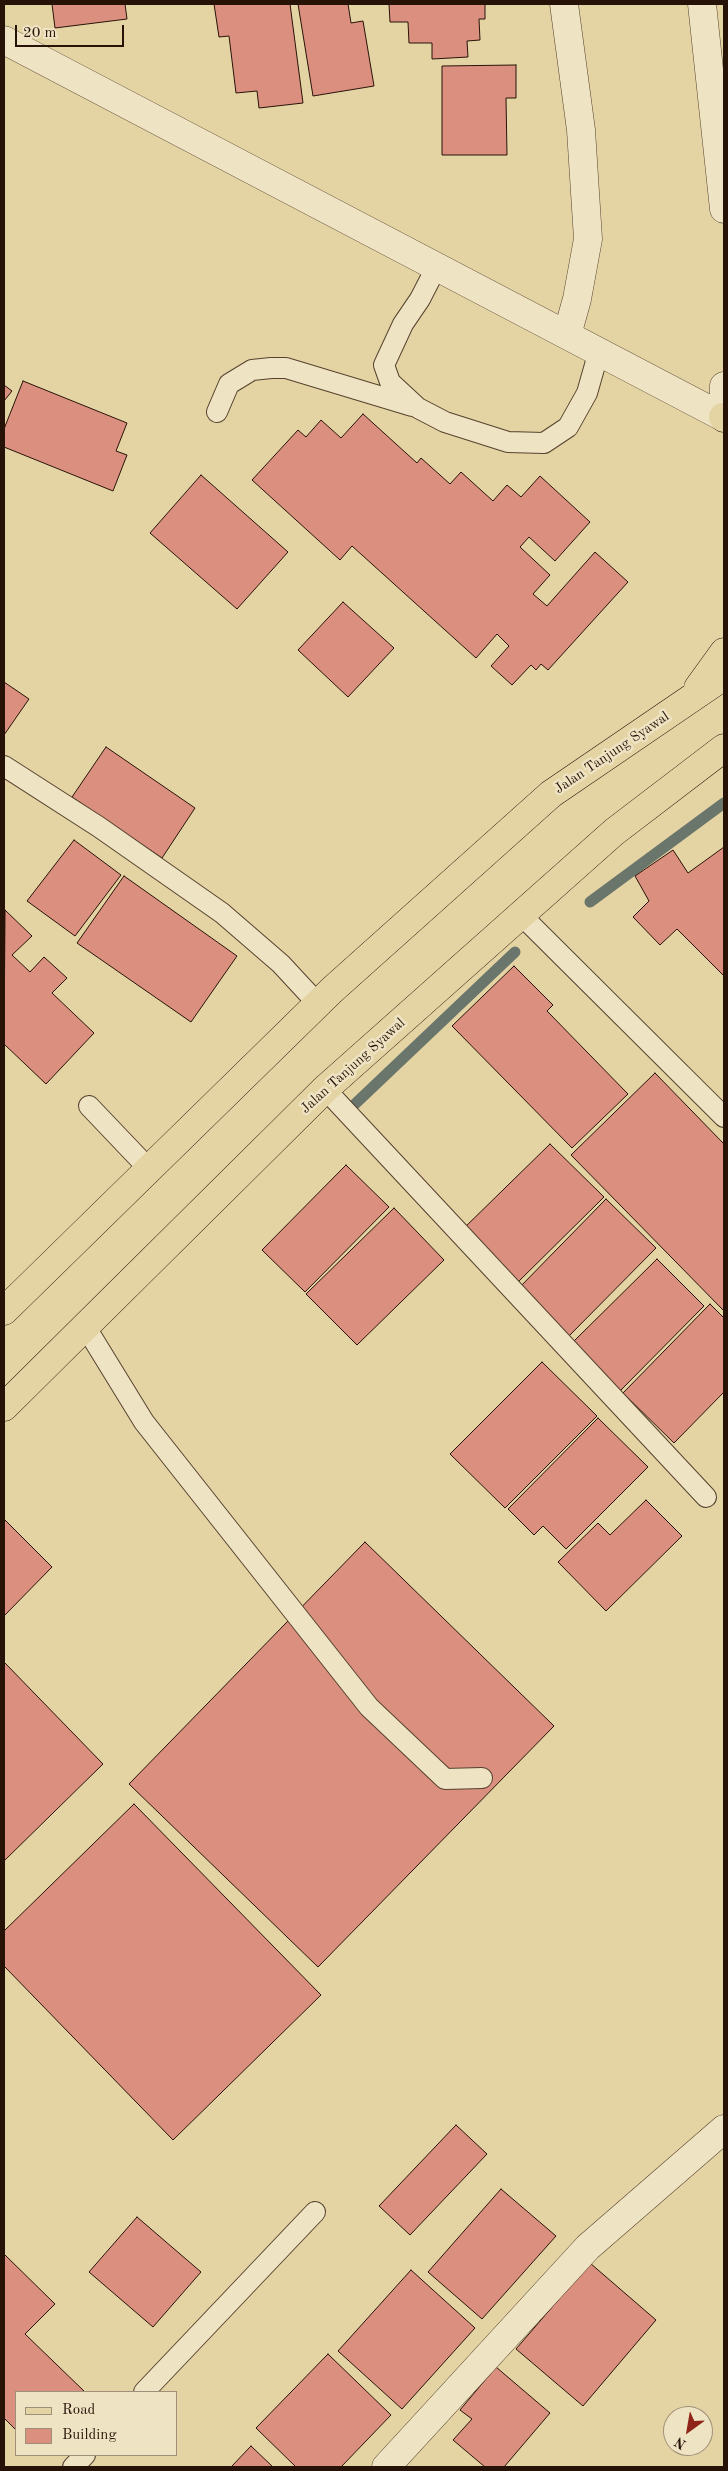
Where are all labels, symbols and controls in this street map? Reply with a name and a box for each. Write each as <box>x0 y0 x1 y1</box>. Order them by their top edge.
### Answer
scale bar <box>18 15 126 47</box>
text: 20 m <box>23 26 57 41</box>
street label: Jalan Tanjung Syawal <box>551 708 673 798</box>
street label: Jalan Tanjung Syawal <box>297 1015 409 1117</box>
legend <box>15 2391 178 2456</box>
text: Road <box>62 2403 95 2418</box>
north arrow <box>663 2406 713 2456</box>
text: Building <box>62 2428 117 2443</box>
text: N <box>672 2434 689 2452</box>

